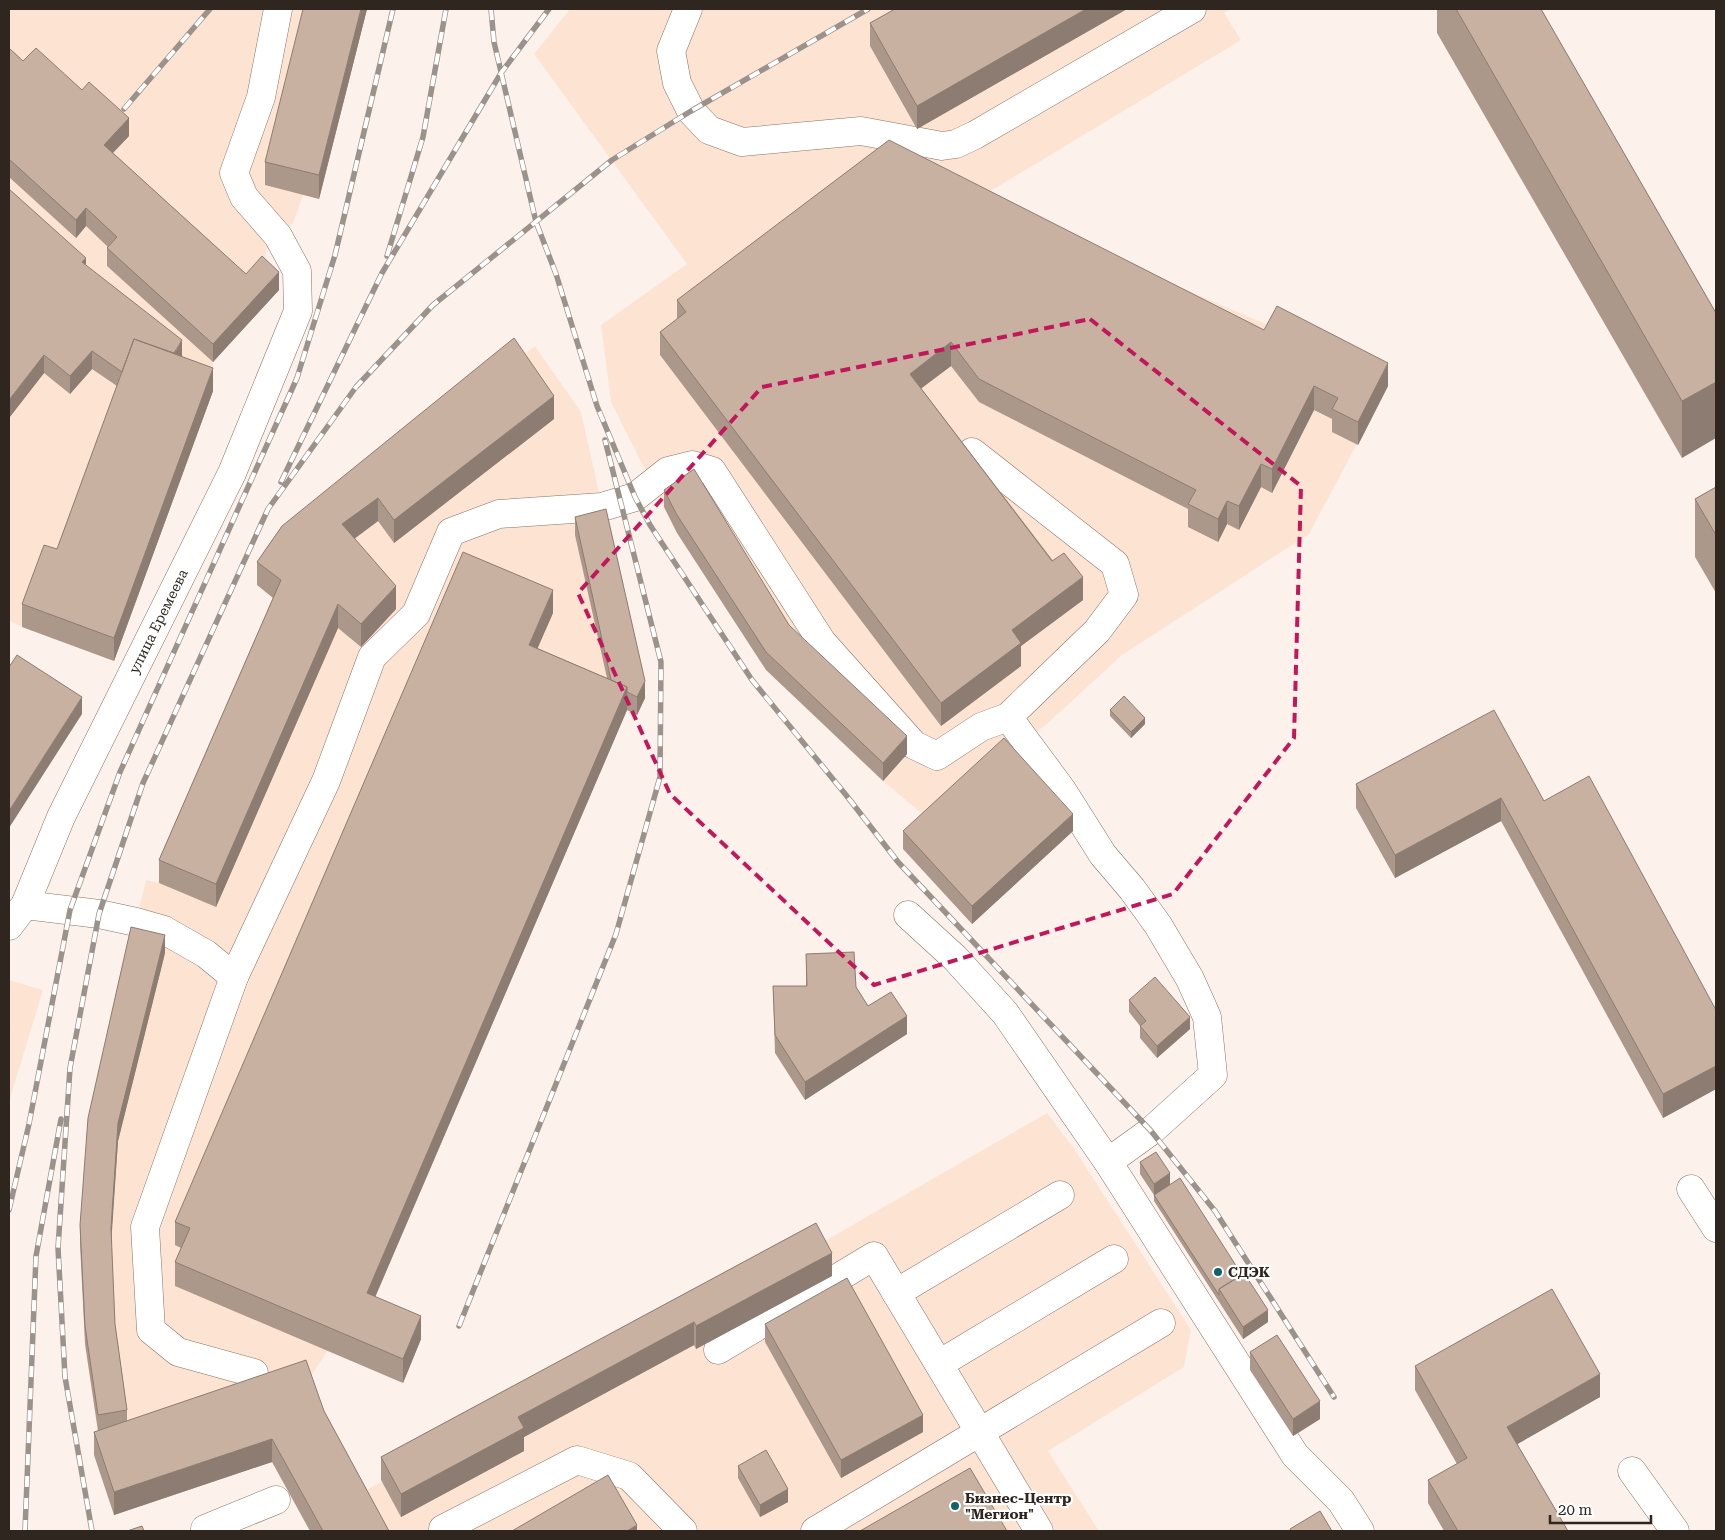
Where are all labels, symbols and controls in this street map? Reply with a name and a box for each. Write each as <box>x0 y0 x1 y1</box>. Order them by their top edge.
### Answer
street label: улица Еремеева <box>126 566 191 676</box>
place label: СДЭК <box>1228 1264 1270 1280</box>
marker: СДЭК <box>1212 1266 1224 1278</box>
place label: Бизнес-Центр "Мегион" <box>965 1490 1071 1522</box>
scale bar <box>1550 1492 1651 1524</box>
marker: Бизнес-Центр "Мегион" <box>949 1500 961 1512</box>
text: 20 m <box>1558 1501 1593 1519</box>

